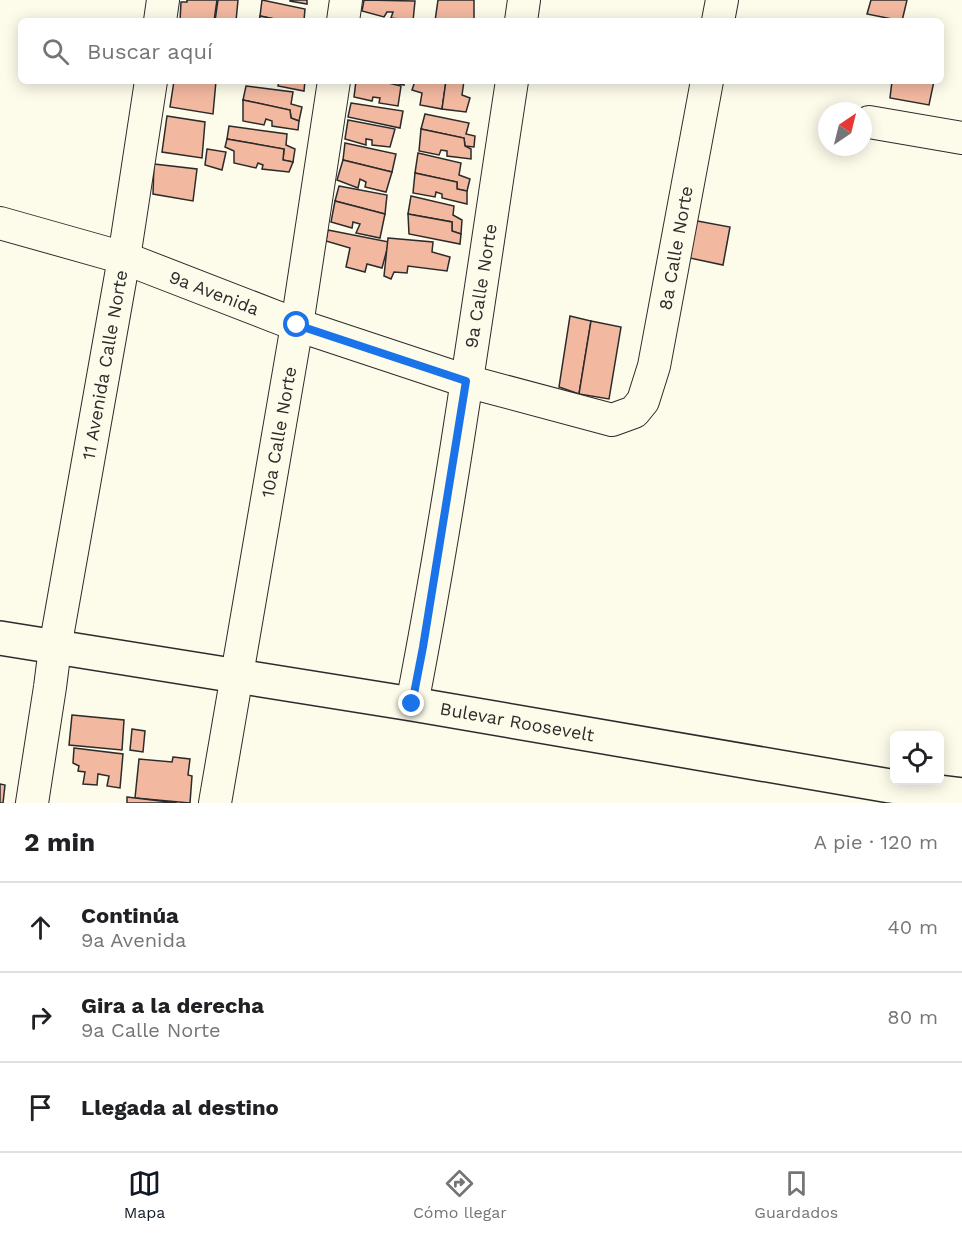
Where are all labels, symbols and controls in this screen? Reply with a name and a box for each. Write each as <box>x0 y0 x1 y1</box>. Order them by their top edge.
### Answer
search box <box>18 18 944 84</box>
icon: search <box>39 35 72 68</box>
text: Buscar aquí <box>87 39 213 64</box>
north arrow <box>818 102 872 156</box>
street label: 8a Calle Norte <box>654 184 697 312</box>
street label: 9a Calle Norte <box>460 222 501 350</box>
street label: 9a Avenida <box>166 266 262 319</box>
street label: 11 Avenida Calle Norte <box>77 268 132 461</box>
route start <box>283 311 309 337</box>
street label: 10a Calle Norte <box>257 365 300 499</box>
route end <box>398 690 424 716</box>
street label: Bulevar Roosevelt <box>438 698 596 745</box>
map controls <box>890 731 944 785</box>
button: locate <box>890 731 944 785</box>
text: 2 min <box>24 827 95 857</box>
text: A pie · 120 m <box>814 830 938 854</box>
text: Continúa <box>81 903 179 928</box>
icon: ahead <box>24 911 57 944</box>
text: 40 m <box>887 915 938 939</box>
text: 9a Avenida <box>81 928 186 952</box>
text: Gira a la derecha <box>81 993 264 1018</box>
icon: right <box>24 1001 57 1034</box>
text: 80 m <box>887 1005 938 1029</box>
text: 9a Calle Norte <box>81 1018 221 1042</box>
icon: arrive <box>24 1091 57 1124</box>
text: Llegada al destino <box>81 1095 279 1120</box>
tab: Mapa <box>124 1167 165 1222</box>
tab: Cómo llegar <box>413 1167 507 1222</box>
tab: Guardados <box>754 1167 838 1222</box>

